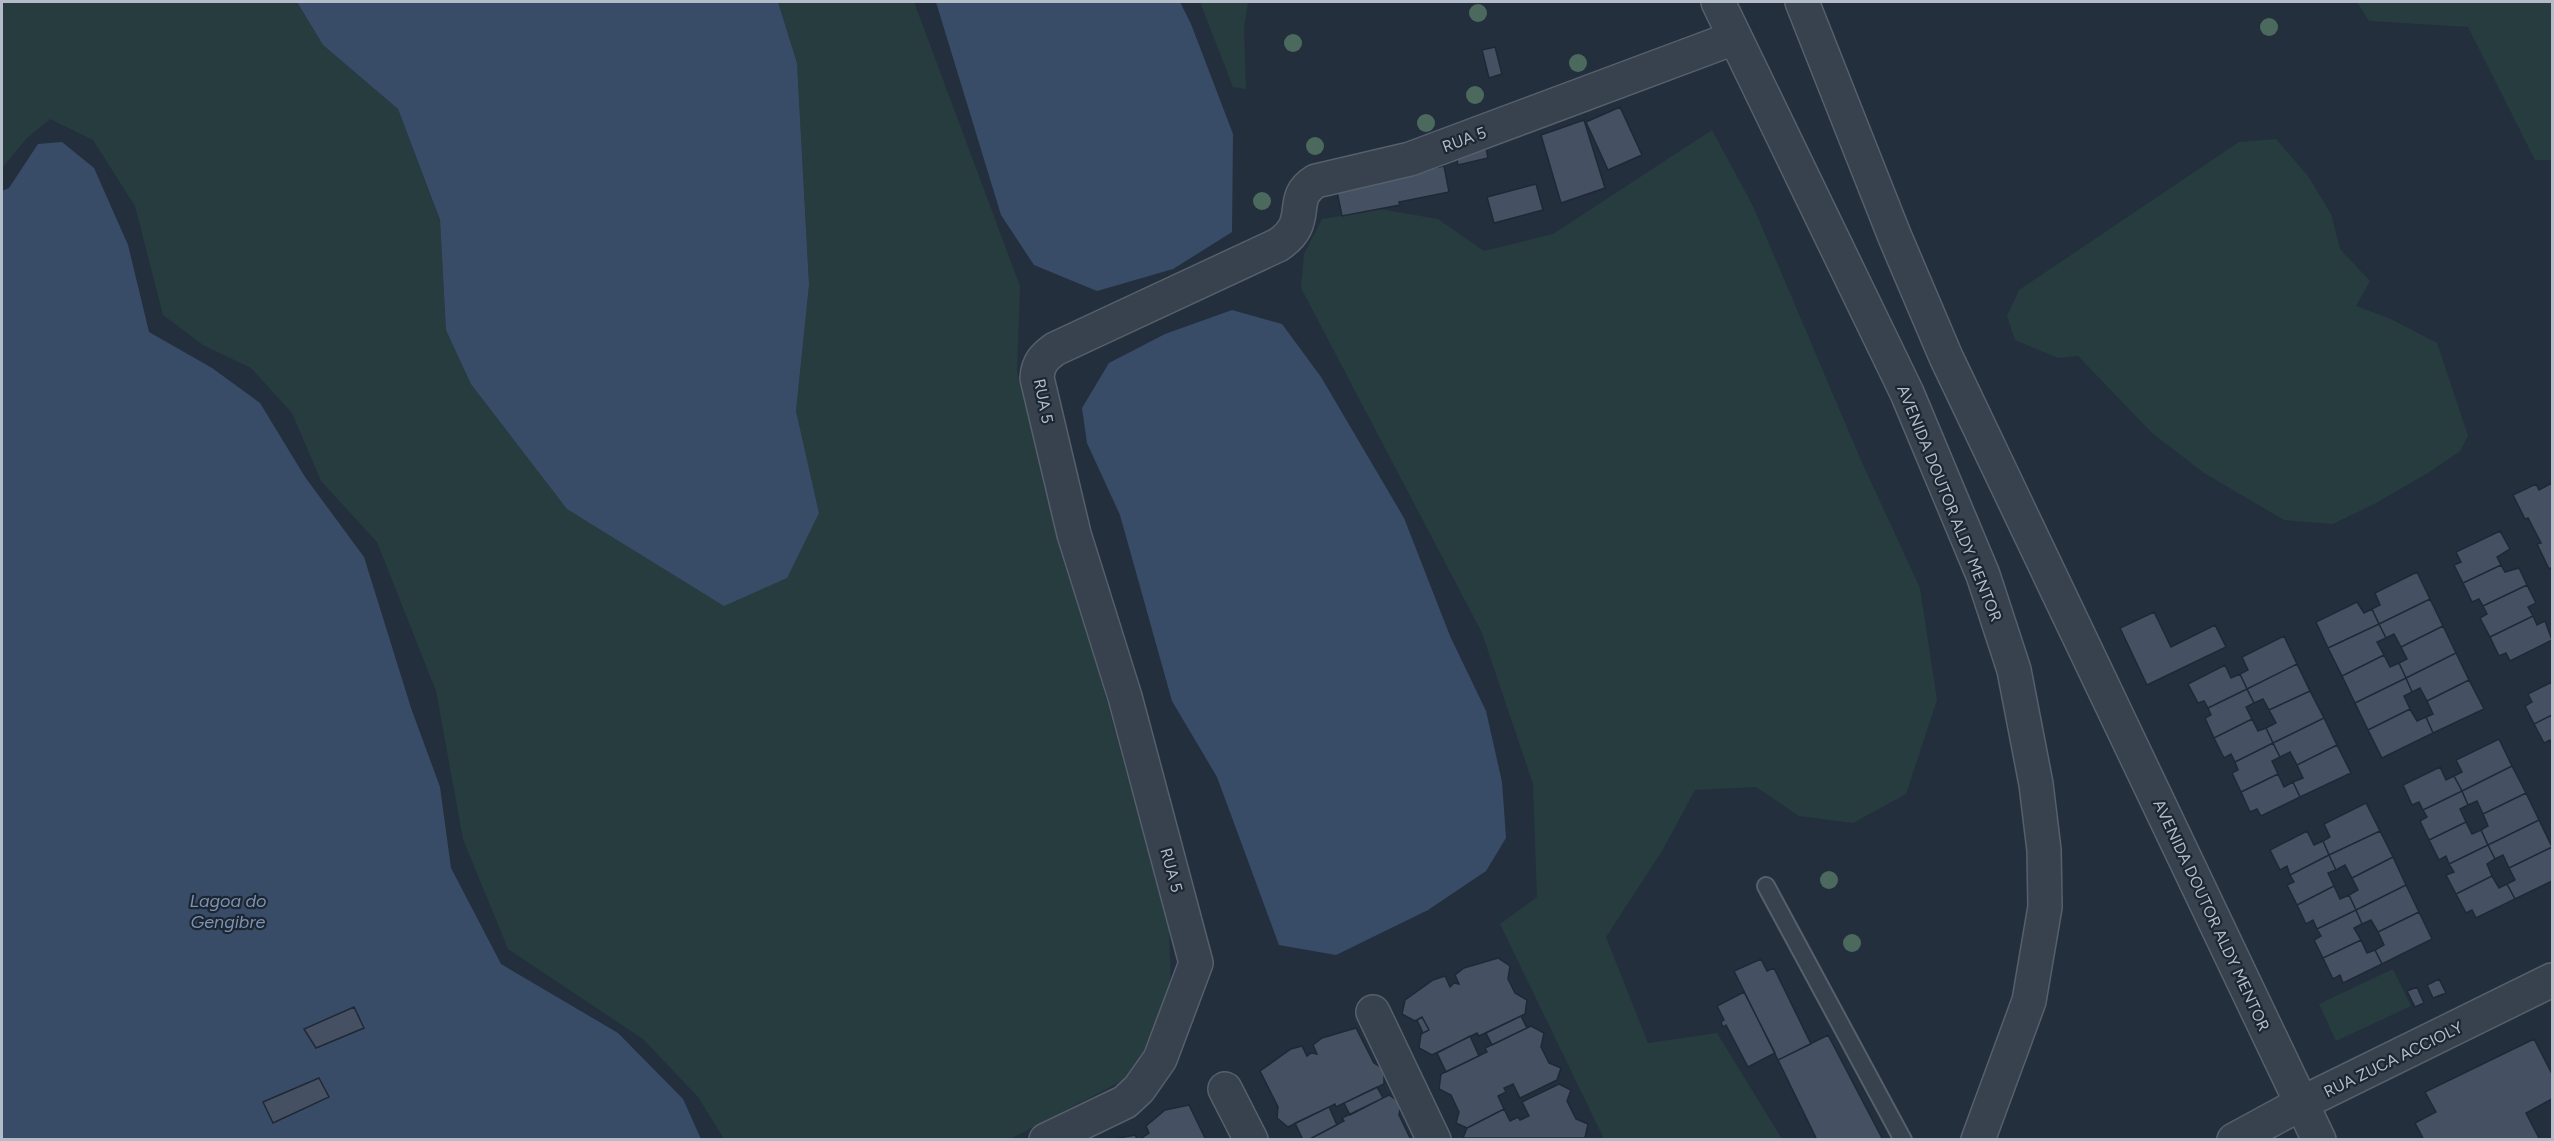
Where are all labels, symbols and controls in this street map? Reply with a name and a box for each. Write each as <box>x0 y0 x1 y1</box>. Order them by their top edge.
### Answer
street label: RUA 5 <box>1440 123 1489 156</box>
street label: RUA 5 <box>1030 377 1057 425</box>
street label: AVENIDA DOUTOR ALDY MENTOR <box>1893 382 2006 624</box>
street label: AVENIDA DOUTOR ALDY MENTOR <box>2149 796 2274 1034</box>
street label: RUA 5 <box>1156 846 1187 894</box>
water label: Lagoa do Gengibre <box>190 890 266 933</box>
street label: RUA ZUCA ACCIOLY <box>2321 1017 2466 1101</box>

